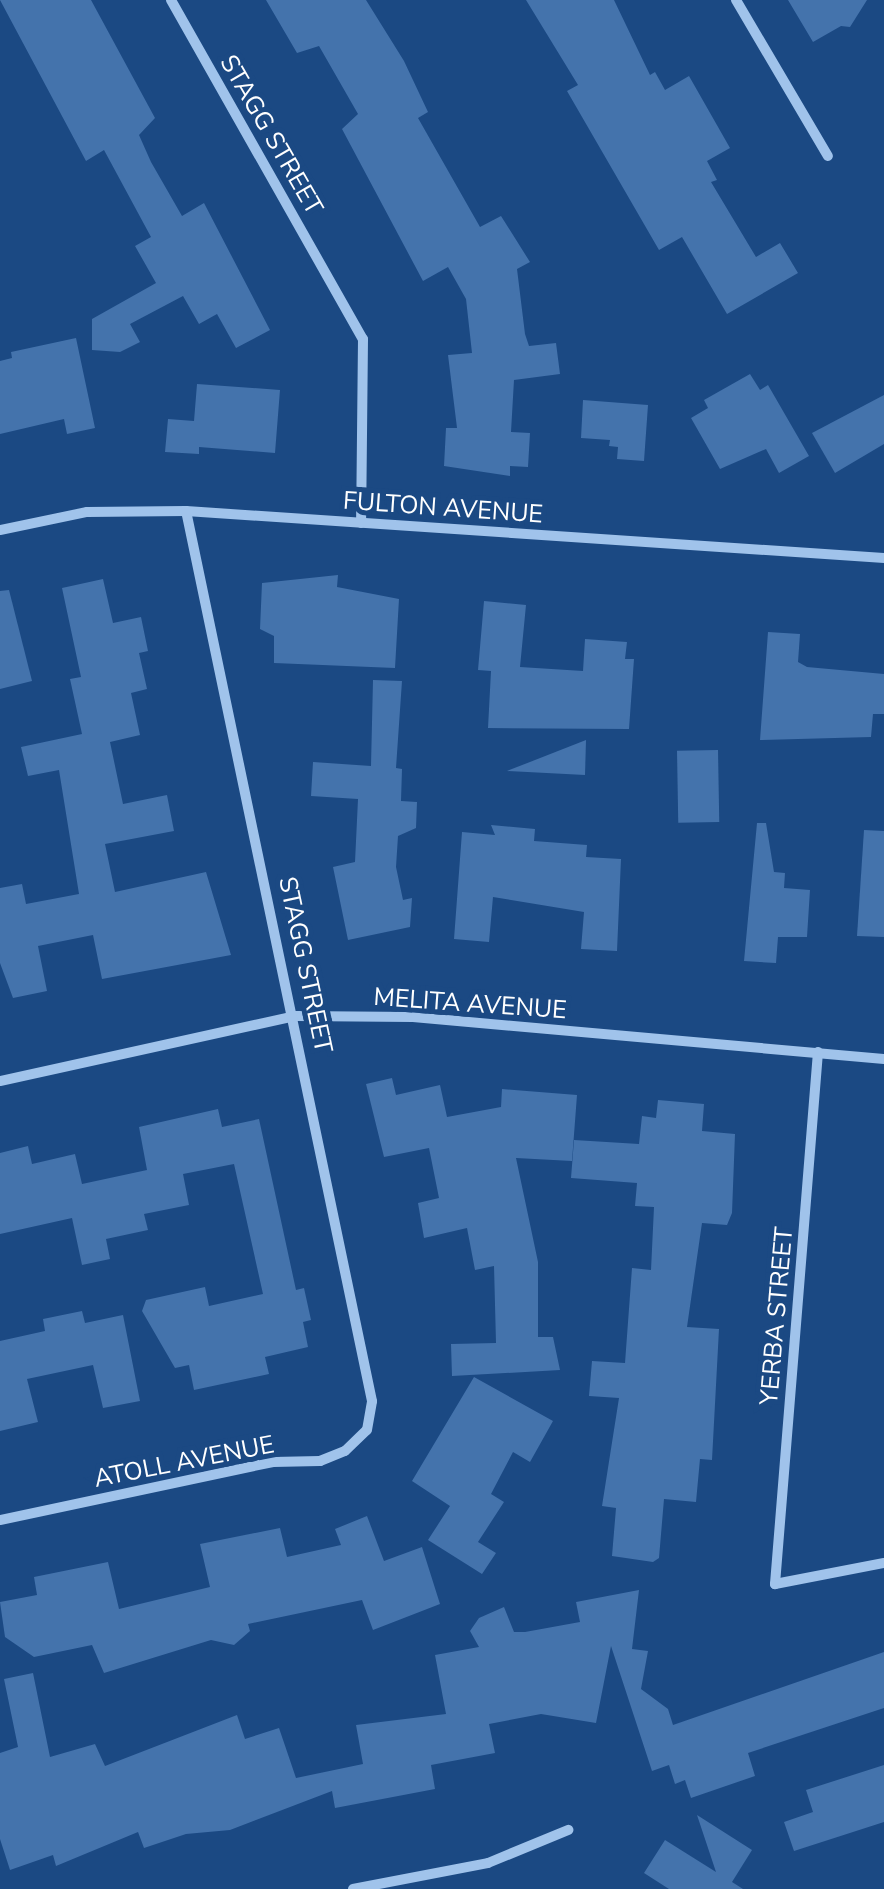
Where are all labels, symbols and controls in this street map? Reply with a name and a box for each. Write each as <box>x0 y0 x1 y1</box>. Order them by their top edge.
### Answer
street label: STAGG STREET <box>213 50 329 220</box>
street label: FULTON AVENUE <box>342 486 544 530</box>
street label: STAGG STREET <box>272 874 338 1056</box>
street label: MELITA AVENUE <box>372 982 568 1026</box>
street label: YERBA STREET <box>754 1226 800 1406</box>
street label: ATOLL AVENUE <box>91 1430 277 1494</box>

